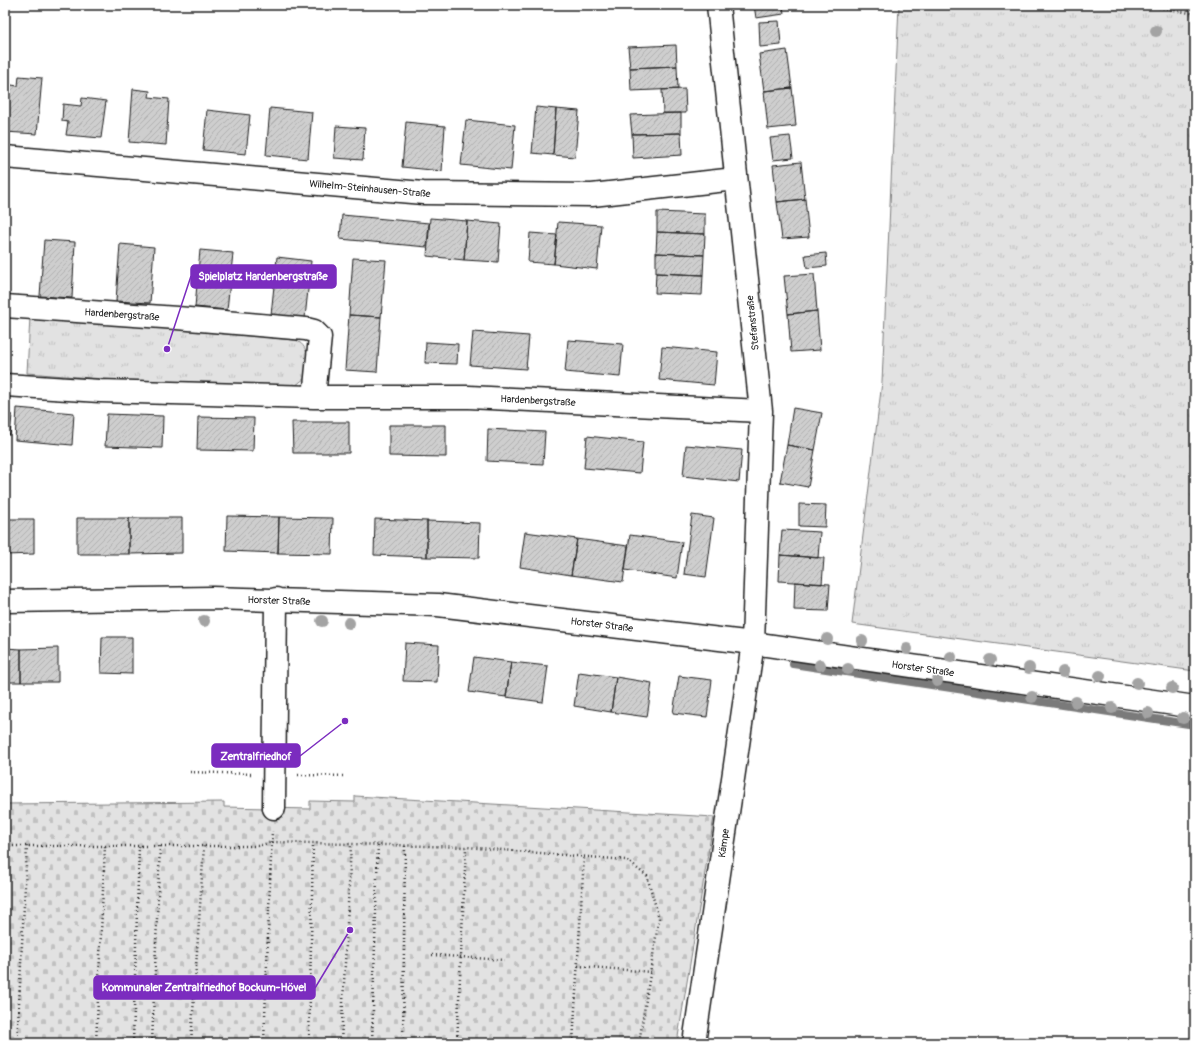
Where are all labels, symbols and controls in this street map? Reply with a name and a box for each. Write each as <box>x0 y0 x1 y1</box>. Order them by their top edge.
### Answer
street label: Wilhelm-Steinhausen-Straße <box>309 178 431 200</box>
callout: Spielplatz Hardenbergstraße <box>191 265 336 288</box>
text: Spielplatz Hardenbergstraße <box>198 270 328 283</box>
street label: Stefanstraße <box>744 295 762 351</box>
street label: Hardenbergstraße <box>84 306 160 324</box>
street label: Hardenbergstraße <box>500 393 576 409</box>
street label: Horster Straße <box>247 594 311 608</box>
street label: Horster Straße <box>570 615 634 635</box>
street label: Horster Straße <box>891 659 955 679</box>
callout: Zentralfriedhof <box>212 744 300 767</box>
text: Zentralfriedhof <box>220 750 292 763</box>
street label: Kämpe <box>716 828 732 858</box>
callout: Kommunaler Zentralfriedhof Bockum-Hövel <box>94 976 315 999</box>
text: Kommunaler Zentralfriedhof Bockum-Hövel <box>102 981 307 994</box>

